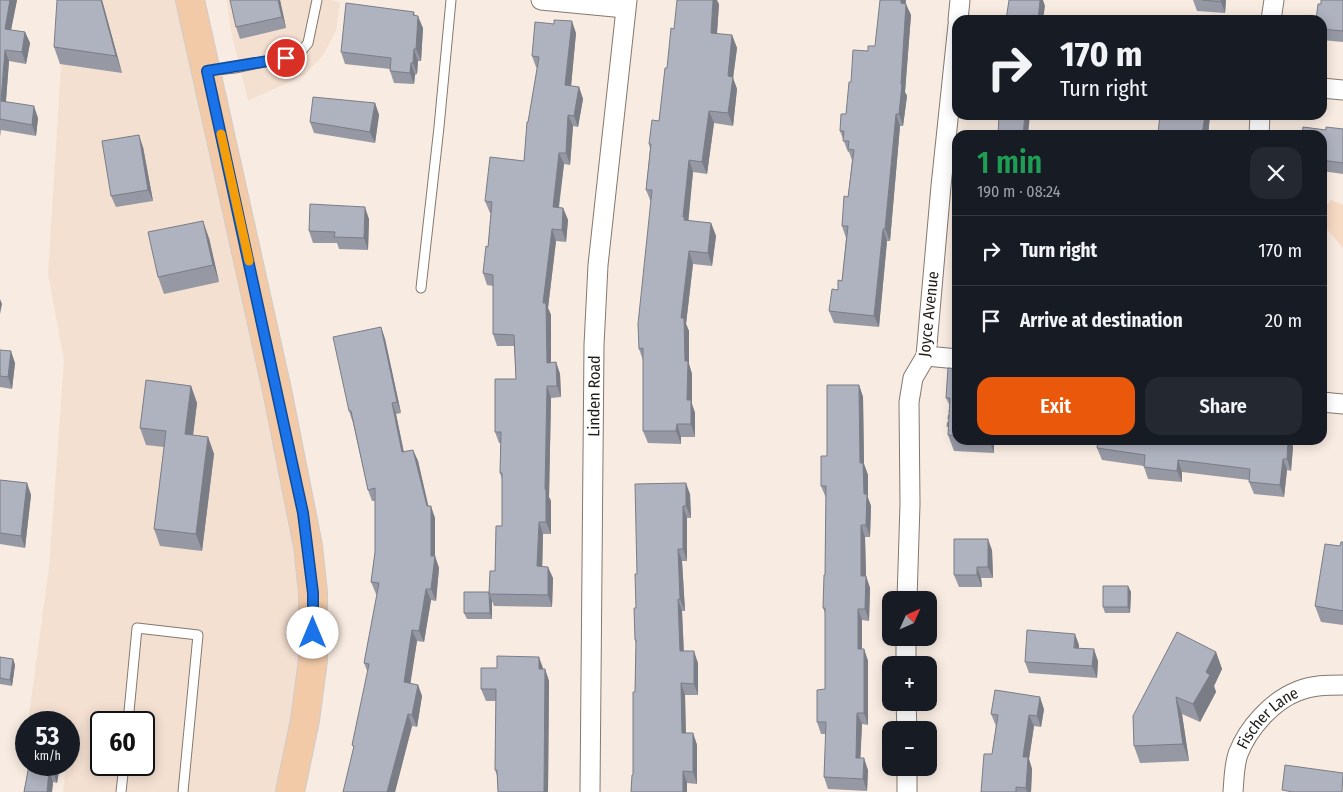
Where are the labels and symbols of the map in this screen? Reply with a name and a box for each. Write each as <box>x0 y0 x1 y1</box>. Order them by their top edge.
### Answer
pin <box>265 37 307 79</box>
street label: Joyce Avenue <box>915 270 942 358</box>
street label: Linden Road <box>584 355 604 437</box>
north arrow <box>882 591 938 646</box>
position arrow <box>286 606 338 658</box>
street label: Fischer Lane <box>1233 683 1301 752</box>
speed limit sign: 60 <box>90 711 155 776</box>

